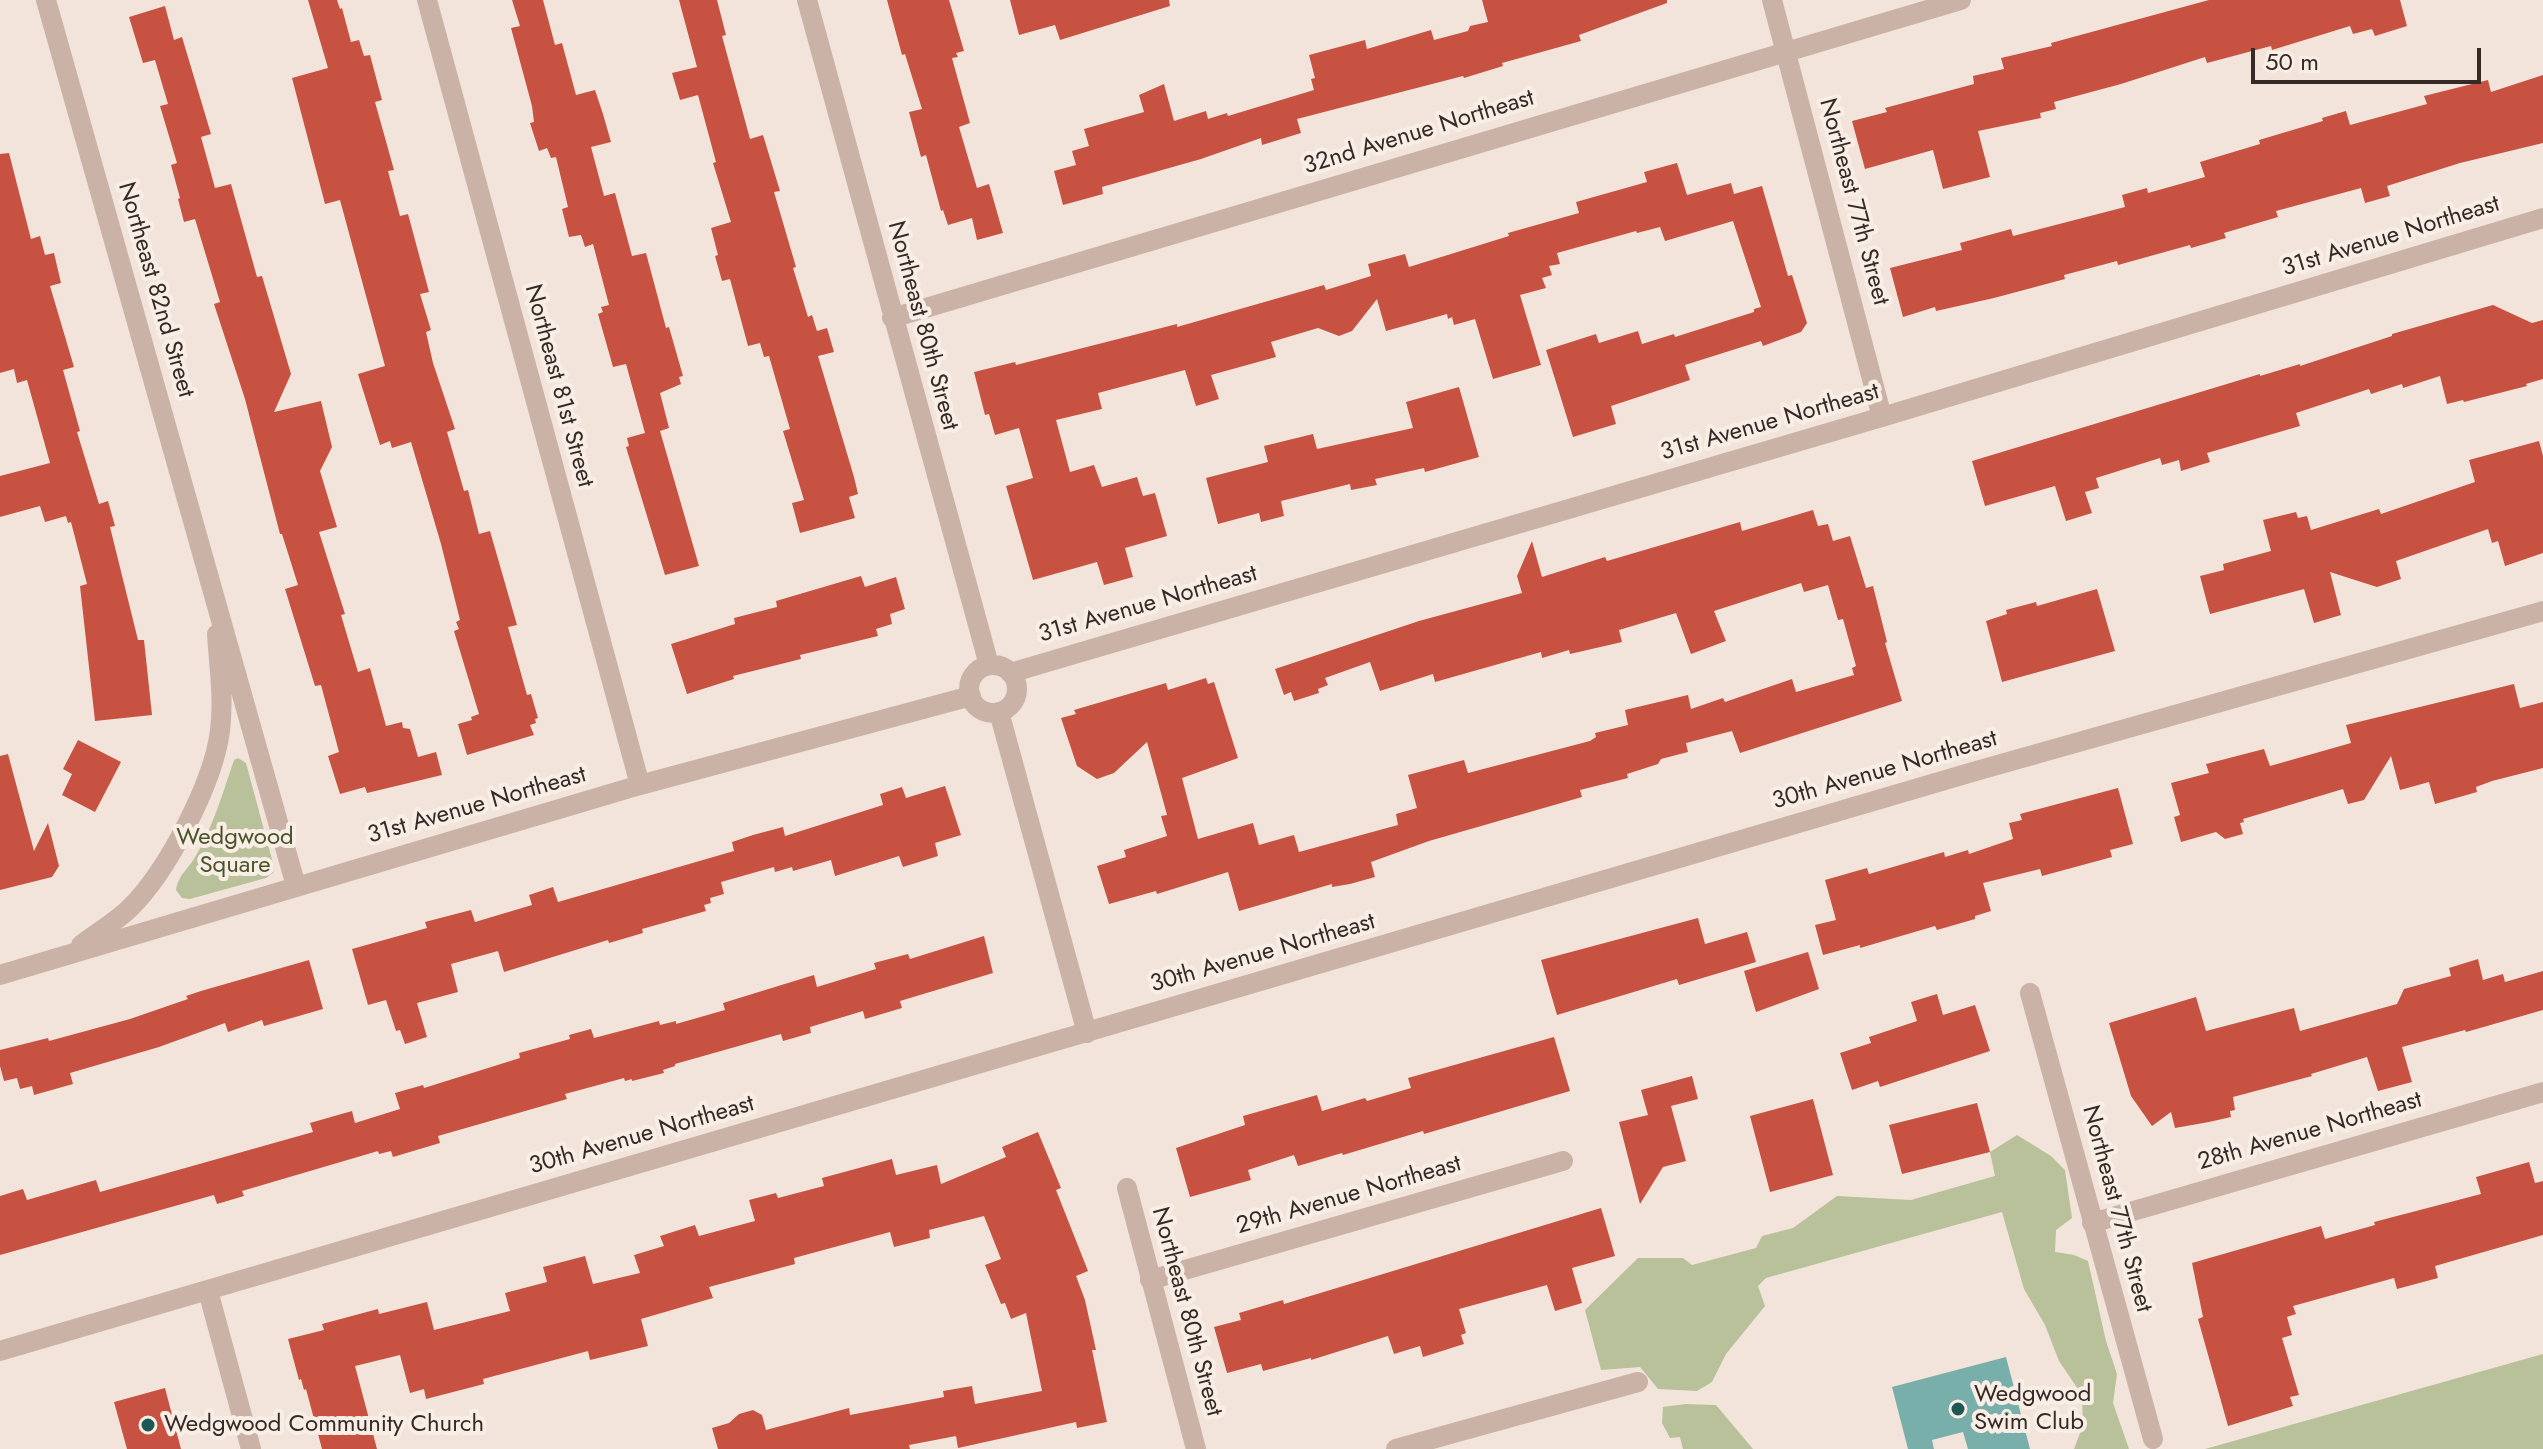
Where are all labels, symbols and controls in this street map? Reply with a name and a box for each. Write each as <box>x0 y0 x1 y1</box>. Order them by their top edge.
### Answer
scale bar <box>2255 32 2485 82</box>
text: 50 m <box>2265 44 2319 79</box>
street label: 32nd Avenue Northeast <box>1300 84 1538 182</box>
street label: Northeast 77th Street <box>1812 95 1894 309</box>
street label: Northeast 82nd Street <box>111 179 199 401</box>
street label: 31st Avenue Northeast <box>2279 190 2503 284</box>
street label: Northeast 80th Street <box>880 218 964 434</box>
street label: Northeast 81st Street <box>517 282 599 490</box>
street label: 31st Avenue Northeast <box>1657 378 1883 468</box>
street label: 31st Avenue Northeast <box>1035 560 1261 650</box>
street label: 30th Avenue Northeast <box>1769 725 2001 817</box>
street label: 31st Avenue Northeast <box>364 761 590 851</box>
park label: Wedgwood Square <box>176 824 294 880</box>
street label: 30th Avenue Northeast <box>1147 908 1379 1000</box>
street label: 28th Avenue Northeast <box>2195 1086 2425 1178</box>
street label: 30th Avenue Northeast <box>526 1090 758 1182</box>
street label: Northeast 77th Street <box>2075 1102 2157 1316</box>
street label: 29th Avenue Northeast <box>1233 1150 1465 1242</box>
street label: Northeast 80th Street <box>1144 1204 1228 1420</box>
place label: Wedgwood Swim Club <box>1974 1381 2091 1437</box>
marker: Wedgwood Swim Club <box>1949 1400 1967 1418</box>
place label: Wedgwood Community Church <box>164 1411 484 1439</box>
marker: Wedgwood Community Church <box>139 1416 157 1434</box>

